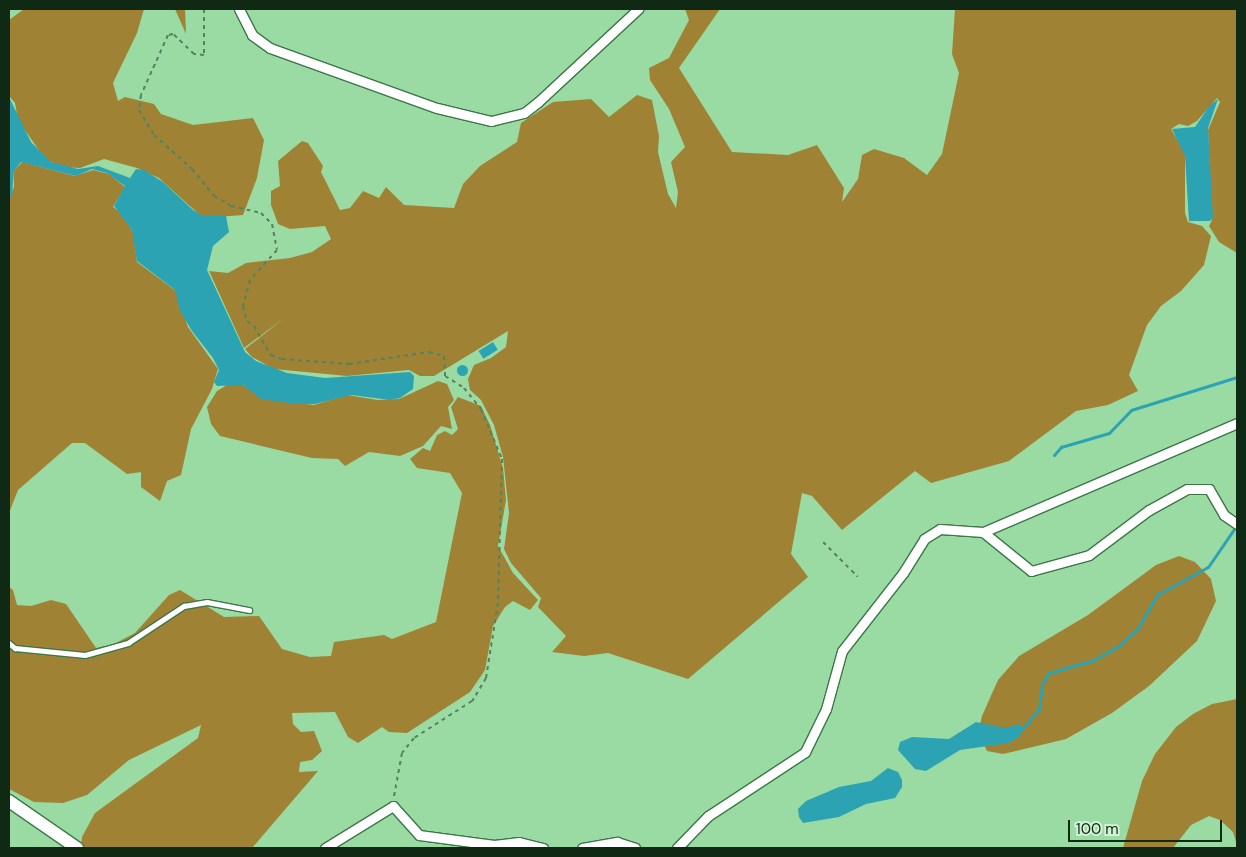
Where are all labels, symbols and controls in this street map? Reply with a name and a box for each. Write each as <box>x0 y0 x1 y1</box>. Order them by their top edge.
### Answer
scale bar <box>1071 810 1225 842</box>
text: 100 m <box>1076 819 1119 839</box>

